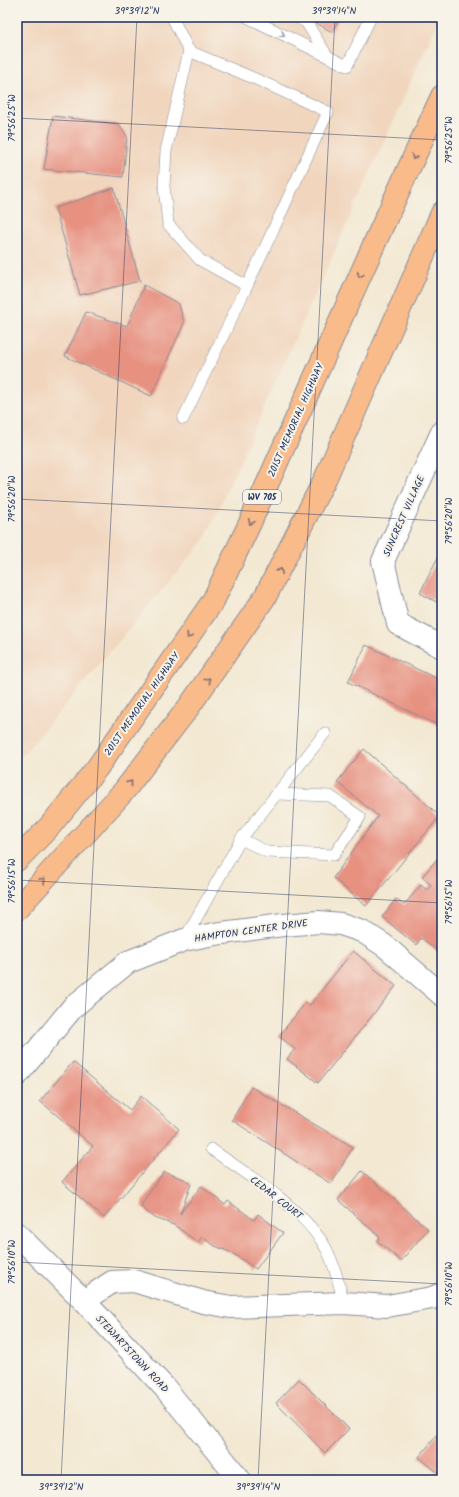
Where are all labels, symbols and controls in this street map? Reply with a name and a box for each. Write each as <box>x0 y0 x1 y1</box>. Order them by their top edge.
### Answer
text: 39°39'12"N <box>114 3 160 19</box>
text: 39°39'14"N <box>312 3 357 19</box>
one-way arrow <box>278 29 285 37</box>
text: 79°56'25"W <box>4 94 20 142</box>
text: 79°56'25"W <box>441 116 457 164</box>
one-way arrow <box>411 152 419 160</box>
one-way arrow <box>357 270 365 278</box>
street label: 201ST MEMORIAL HIGHWAY <box>264 359 329 480</box>
street label: SUNCREST VILLAGE <box>379 472 430 559</box>
text: 79°56'20"W <box>4 475 20 523</box>
road number: WV 705 <box>243 490 281 504</box>
text: 79°56'20"W <box>441 497 457 545</box>
one-way arrow <box>248 517 256 525</box>
one-way arrow <box>275 568 282 575</box>
one-way arrow <box>186 632 194 639</box>
street label: 201ST MEMORIAL HIGHWAY <box>100 648 185 759</box>
one-way arrow <box>203 677 210 684</box>
one-way arrow <box>125 781 132 788</box>
text: 79°56'15"W <box>4 858 20 903</box>
one-way arrow <box>39 878 46 885</box>
text: 79°56'15"W <box>441 879 457 924</box>
street label: HAMPTON CENTER DRIVE <box>193 915 310 947</box>
street label: CEDAR COURT <box>246 1172 307 1225</box>
text: 79°56'10"W <box>4 1240 20 1284</box>
text: 79°56'10"W <box>441 1262 457 1306</box>
street label: STEWARTSTOWN ROAD <box>92 1311 173 1397</box>
text: 39°39'12"N <box>38 1479 84 1495</box>
text: 39°39'14"N <box>236 1479 281 1495</box>

